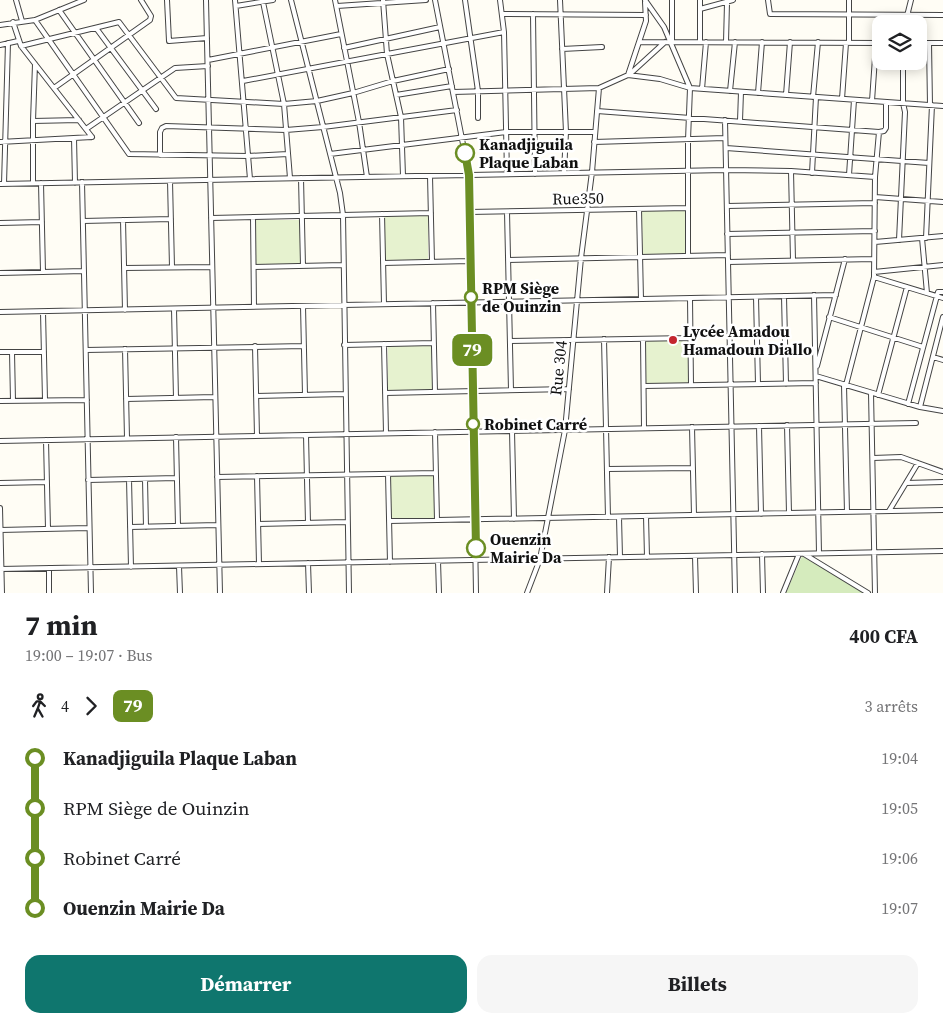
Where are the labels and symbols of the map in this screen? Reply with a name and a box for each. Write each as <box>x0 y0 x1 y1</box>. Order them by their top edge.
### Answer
place label: Kanadjiguila Plaque Laban <box>479 133 579 173</box>
marker: Kanadjiguila Plaque Laban <box>455 143 475 163</box>
street label: Rue350 <box>552 187 604 209</box>
place label: RPM Siège de Ouinzin <box>482 277 562 317</box>
marker: RPM Siège de Ouinzin <box>464 290 478 304</box>
place label: Lycée Amadou Hamadoun Diallo <box>683 320 812 360</box>
line badge: 79 <box>450 334 494 366</box>
marker: Lycée Amadou Hamadoun Diallo <box>667 334 679 346</box>
street label: Rue 304 <box>544 339 572 397</box>
place label: Robinet Carré <box>484 413 587 435</box>
marker: Robinet Carré <box>466 417 480 431</box>
place label: Ouenzin Mairie Da <box>490 528 562 568</box>
marker: Ouenzin Mairie Da <box>466 538 486 558</box>

